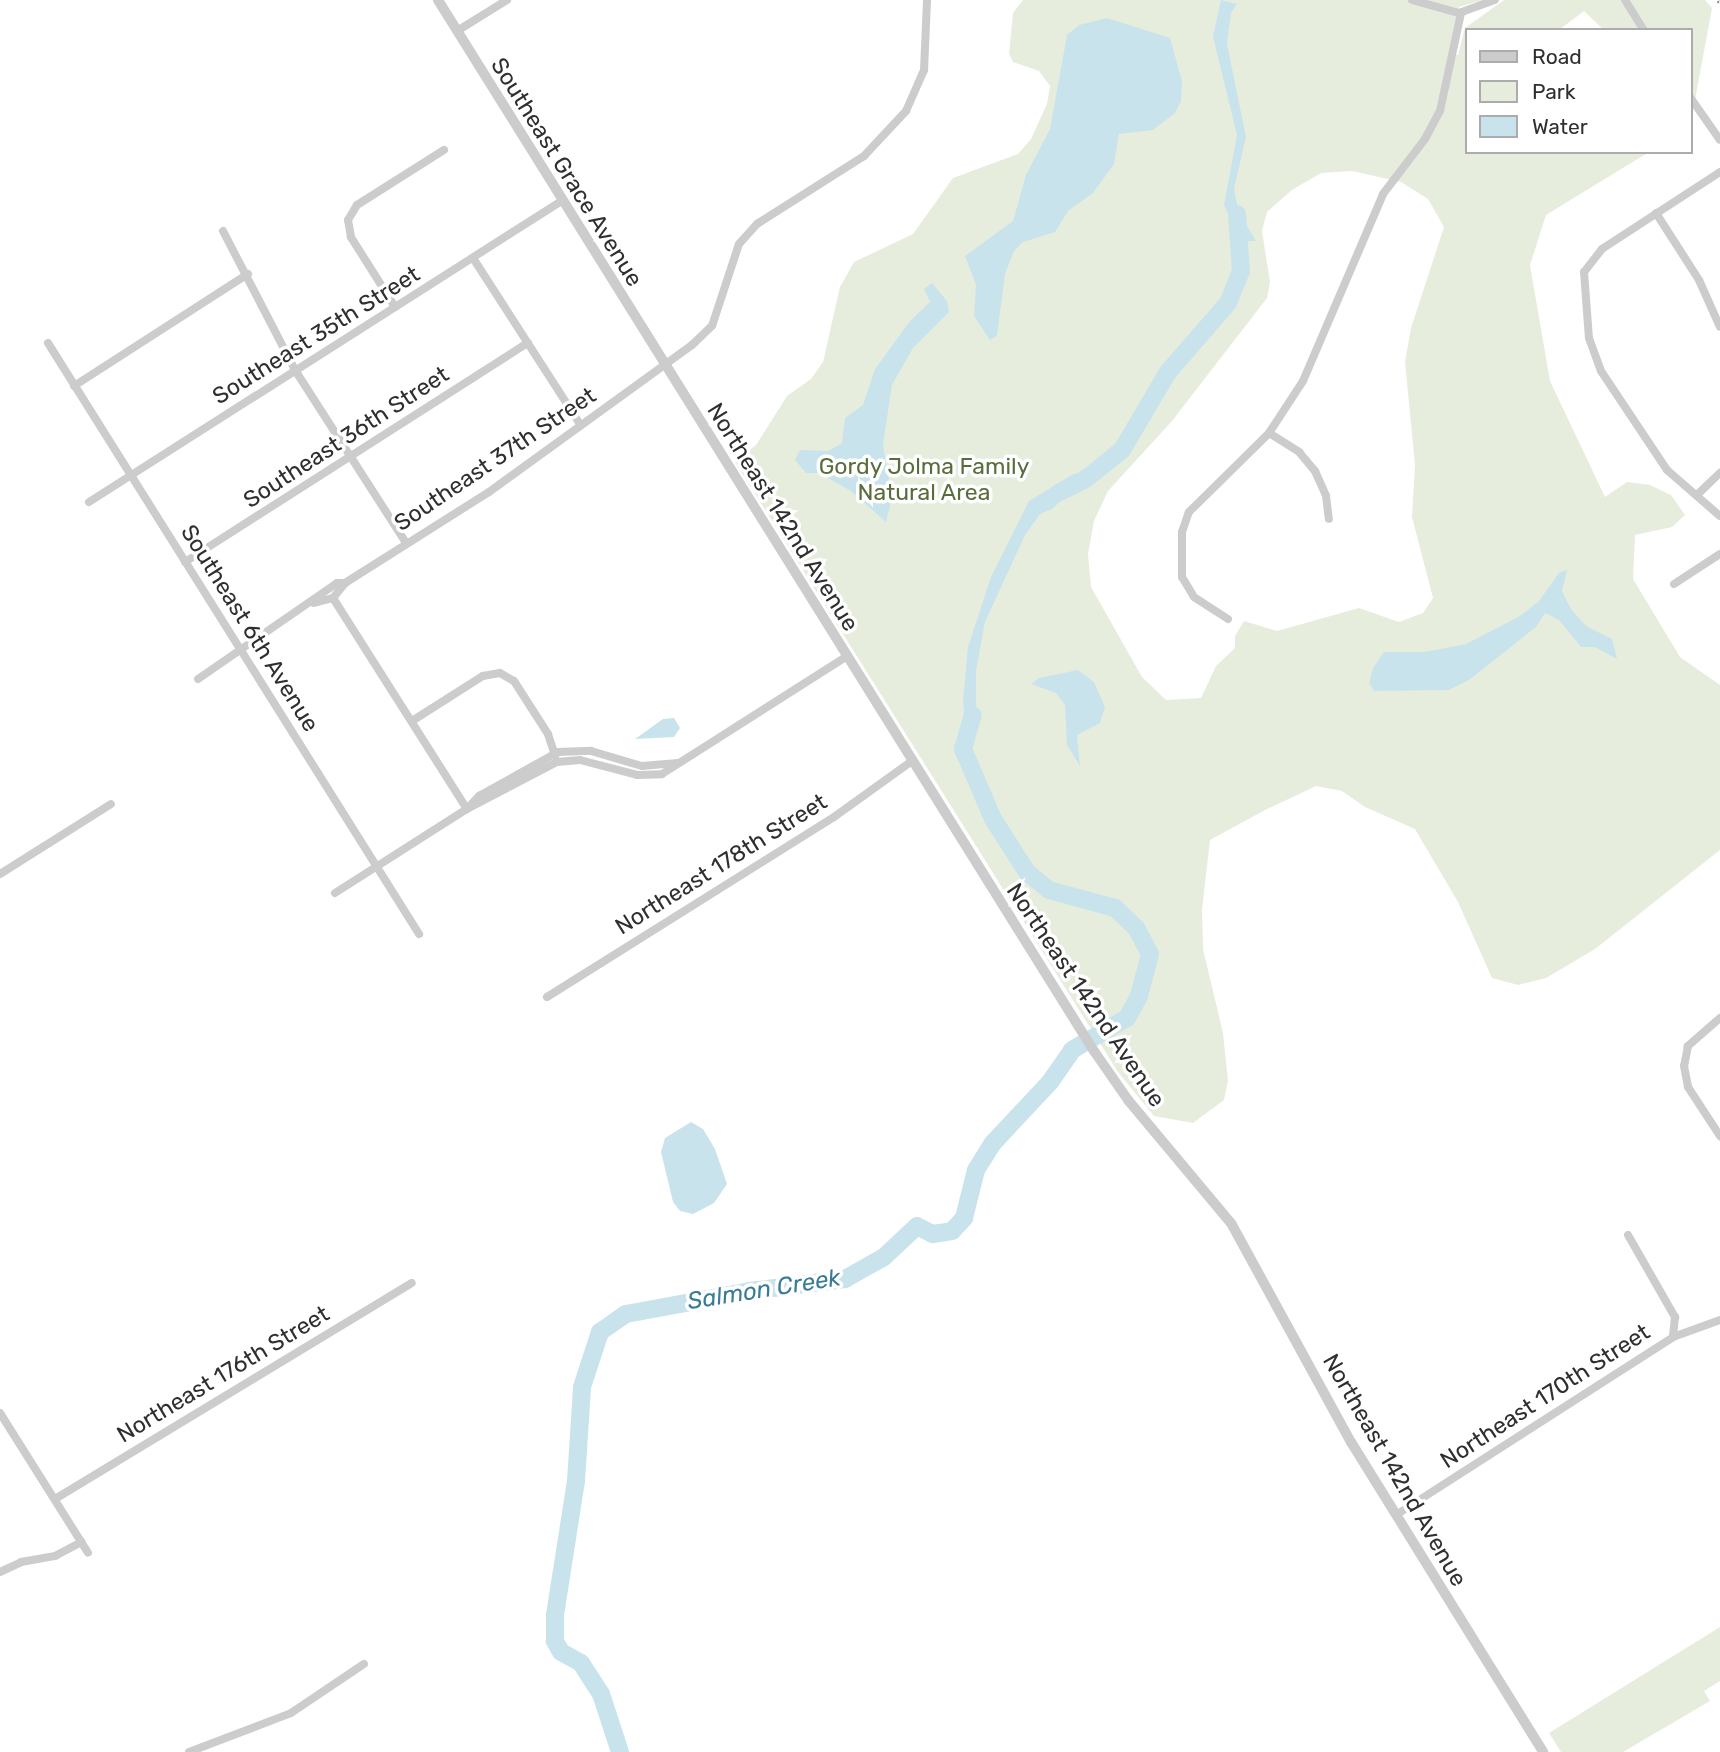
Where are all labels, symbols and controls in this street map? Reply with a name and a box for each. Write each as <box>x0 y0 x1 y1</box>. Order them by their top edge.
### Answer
legend <box>1464 28 1692 154</box>
text: Road <box>1532 44 1582 69</box>
street label: Southeast Grace Avenue <box>485 52 649 292</box>
text: Park <box>1532 79 1576 104</box>
text: Water <box>1532 114 1588 139</box>
street label: Southeast 35th Street <box>207 260 425 410</box>
street label: Southeast 36th Street <box>238 360 454 514</box>
street label: Southeast 37th Street <box>389 381 601 537</box>
street label: Northeast 142nd Avenue <box>701 398 865 636</box>
park label: Gordy Jolma Family Natural Area <box>818 452 1030 506</box>
street label: Southeast 6th Avenue <box>175 519 325 737</box>
street label: Northeast 178th Street <box>610 788 832 940</box>
street label: Northeast 142nd Avenue <box>1001 878 1171 1112</box>
water label: Salmon Creek <box>685 1264 843 1316</box>
street label: Northeast 176th Street <box>112 1300 334 1448</box>
street label: Northeast 170th Street <box>1435 1318 1655 1474</box>
street label: Northeast 142nd Avenue <box>1317 1349 1473 1591</box>

